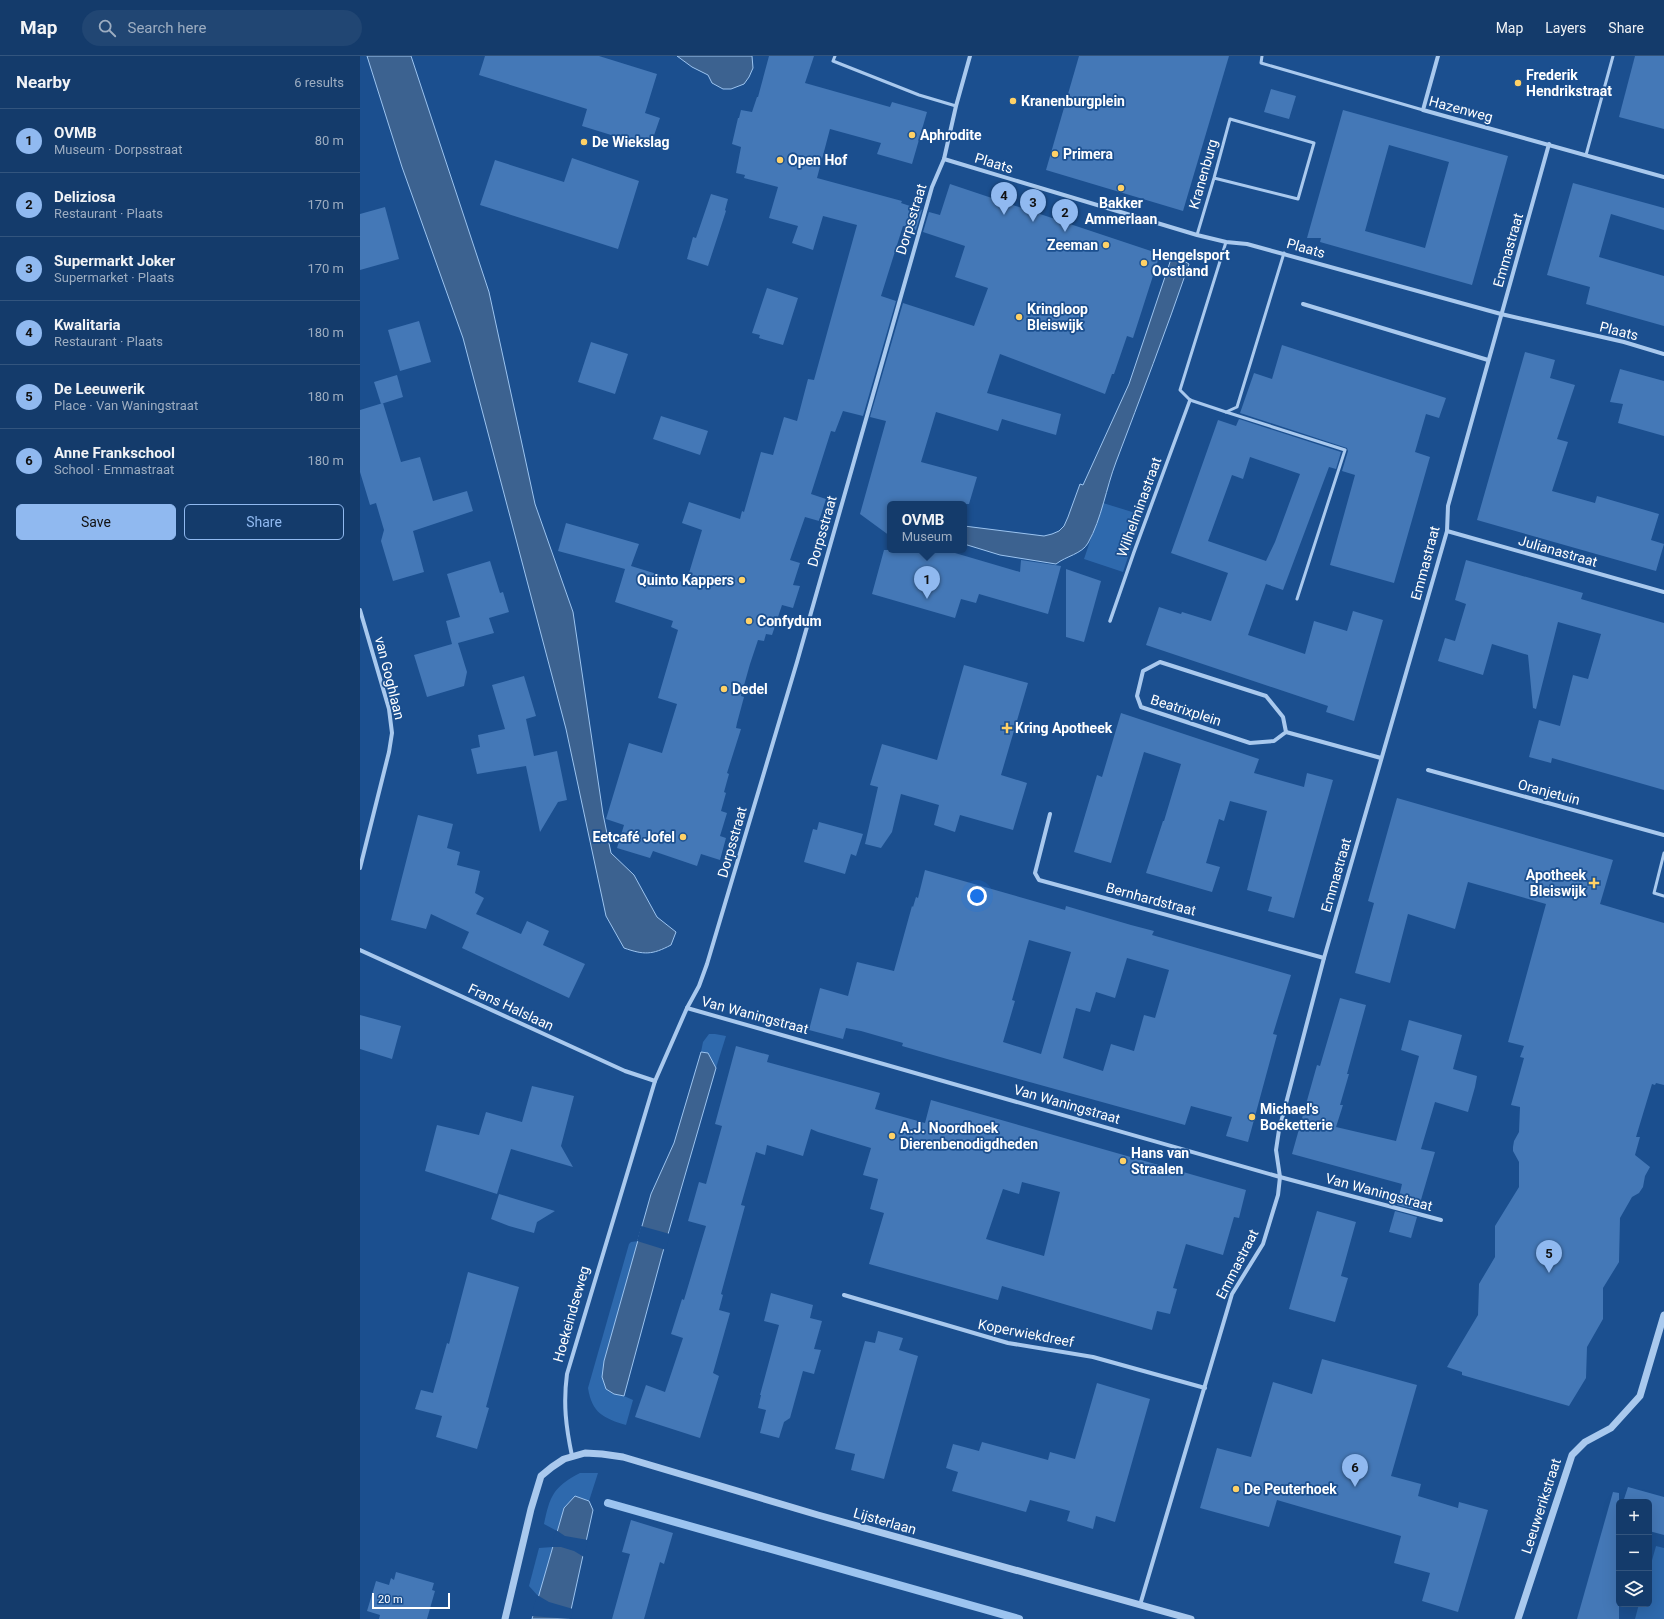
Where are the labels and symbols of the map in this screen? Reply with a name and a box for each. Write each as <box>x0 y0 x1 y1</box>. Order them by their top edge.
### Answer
place label: Frederik Hendrikstraat <box>1526 67 1612 99</box>
marker: Frederik Hendrikstraat <box>1513 78 1523 88</box>
place label: Kranenburgplein <box>1021 93 1125 109</box>
street label: Hazenweg <box>1427 93 1495 125</box>
marker: Kranenburgplein <box>1008 96 1018 106</box>
place label: Aphrodite <box>920 127 982 143</box>
marker: Aphrodite <box>907 130 917 140</box>
place label: De Wiekslag <box>592 134 670 150</box>
marker: De Wiekslag <box>579 137 589 147</box>
street label: Kranenburg <box>1185 137 1221 211</box>
place label: Primera <box>1063 146 1113 162</box>
marker: Primera <box>1050 149 1060 159</box>
street label: Plaats <box>973 150 1015 176</box>
place label: Open Hof <box>788 152 848 168</box>
marker: Open Hof <box>775 155 785 165</box>
street label: Dorpsstraat <box>893 181 929 256</box>
pin: 4 <box>991 182 1017 215</box>
marker: Bakker Ammerlaan <box>1116 183 1126 193</box>
pin: 3 <box>1020 189 1046 222</box>
place label: Bakker Ammerlaan <box>1085 195 1157 227</box>
pin: 2 <box>1052 199 1078 232</box>
street label: Emmastraat <box>1490 211 1526 289</box>
street label: Plaats <box>1285 235 1327 261</box>
place label: Zeeman <box>1047 237 1098 253</box>
marker: Zeeman <box>1101 240 1111 250</box>
place label: Hengelsport Oostland <box>1152 247 1230 279</box>
marker: Hengelsport Oostland <box>1139 258 1149 268</box>
place label: Kringloop Bleiswijk <box>1027 301 1088 333</box>
marker: Kringloop Bleiswijk <box>1014 312 1024 322</box>
street label: Plaats <box>1598 318 1640 344</box>
street label: Wilhelminastraat <box>1114 455 1165 559</box>
street label: Dorpsstraat <box>804 493 840 568</box>
street label: Emmastraat <box>1407 524 1443 602</box>
street label: Julianastraat <box>1517 532 1600 570</box>
pin: 1 <box>914 566 940 599</box>
place label: Quinto Kappers <box>637 572 734 588</box>
marker: Quinto Kappers <box>737 575 747 585</box>
place label: Confydum <box>757 613 822 629</box>
marker: Confydum <box>744 616 754 626</box>
street label: van Goghlaan <box>372 635 408 721</box>
place label: Dedel <box>732 681 768 697</box>
marker: Dedel <box>719 684 729 694</box>
street label: Beatrixplein <box>1149 691 1223 729</box>
place label: Kring Apotheek <box>1015 720 1113 736</box>
marker: Kring Apotheek <box>1002 723 1012 733</box>
street label: Oranjetuin <box>1516 776 1582 808</box>
street label: Dorpsstraat <box>714 804 750 879</box>
place label: Eetcafé Jofel <box>592 829 675 845</box>
marker: Eetcafé Jofel <box>678 832 688 842</box>
street label: Emmastraat <box>1318 836 1354 914</box>
place label: Apotheek Bleiswijk <box>1526 867 1587 899</box>
marker: Apotheek Bleiswijk <box>1589 878 1599 888</box>
street label: Bernhardstraat <box>1104 879 1198 919</box>
your location <box>967 886 987 906</box>
street label: Frans Halslaan <box>466 980 556 1034</box>
street label: Van Waningstraat <box>700 993 811 1037</box>
street label: Van Waningstraat <box>1012 1081 1122 1127</box>
place label: Michael's Boeketterie <box>1260 1101 1333 1133</box>
marker: Michael's Boeketterie <box>1247 1112 1257 1122</box>
place label: A.J. Noordhoek Dierenbenodigdheden <box>900 1120 1038 1152</box>
marker: A.J. Noordhoek Dierenbenodigdheden <box>887 1131 897 1141</box>
place label: Hans van Straalen <box>1131 1145 1189 1177</box>
marker: Hans van Straalen <box>1118 1156 1128 1166</box>
street label: Van Waningstraat <box>1324 1170 1435 1214</box>
street label: Emmastraat <box>1213 1226 1262 1302</box>
pin: 5 <box>1536 1240 1562 1273</box>
street label: Hoekeindseweg <box>550 1264 592 1364</box>
street label: Koperwiekdreef <box>977 1316 1075 1350</box>
pin: 6 <box>1342 1454 1368 1487</box>
street label: Leeuwerikstraat <box>1518 1456 1564 1556</box>
place label: De Peuterhoek <box>1244 1481 1337 1497</box>
marker: De Peuterhoek <box>1231 1484 1241 1494</box>
street label: Lijsterlaan <box>852 1504 918 1538</box>
scale bar <box>372 1591 450 1610</box>

